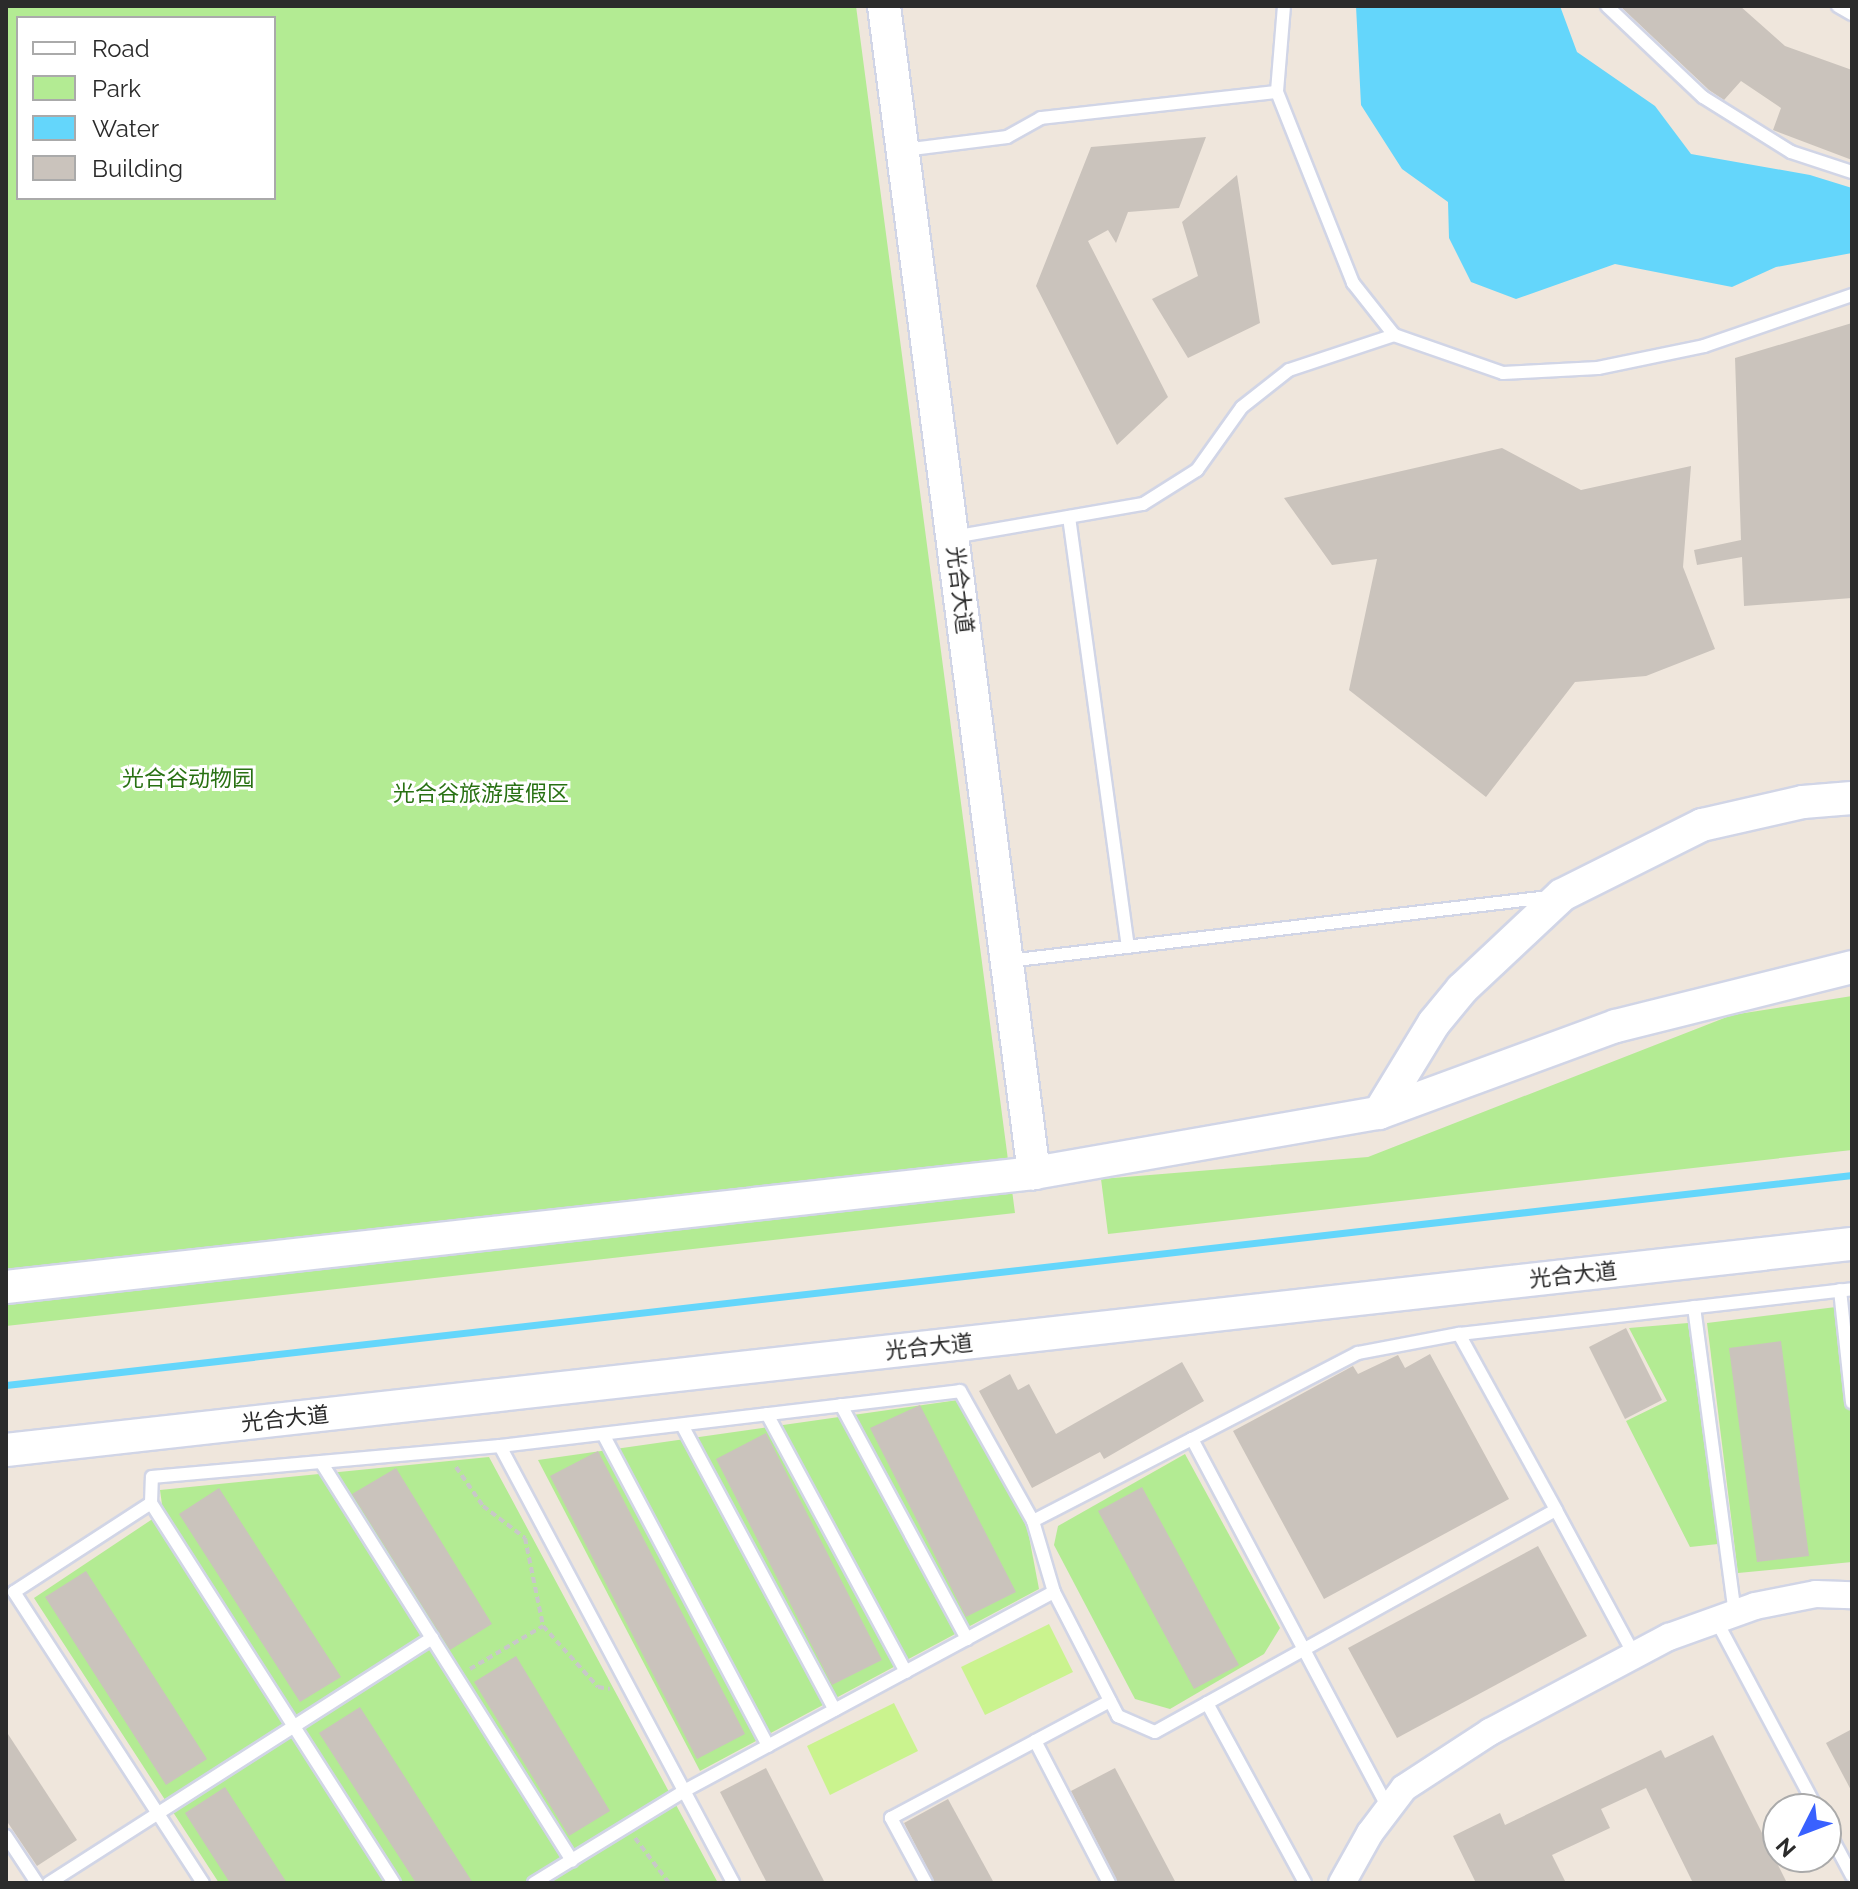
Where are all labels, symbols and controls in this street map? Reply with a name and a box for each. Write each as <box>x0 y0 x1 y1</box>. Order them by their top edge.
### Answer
legend <box>16 16 276 200</box>
text: Road <box>92 34 150 63</box>
text: Park <box>92 74 141 103</box>
text: Water <box>92 114 159 143</box>
text: Building <box>92 154 183 183</box>
street label: 光合大道 <box>942 545 978 635</box>
park label: 光合谷动物园 <box>122 766 254 792</box>
park label: 光合谷旅游度假区 <box>393 781 569 807</box>
street label: 光合大道 <box>1528 1257 1618 1293</box>
street label: 光合大道 <box>884 1329 974 1365</box>
street label: 光合大道 <box>240 1401 330 1437</box>
north arrow <box>1762 1793 1842 1873</box>
text: N <box>1770 1833 1801 1863</box>

